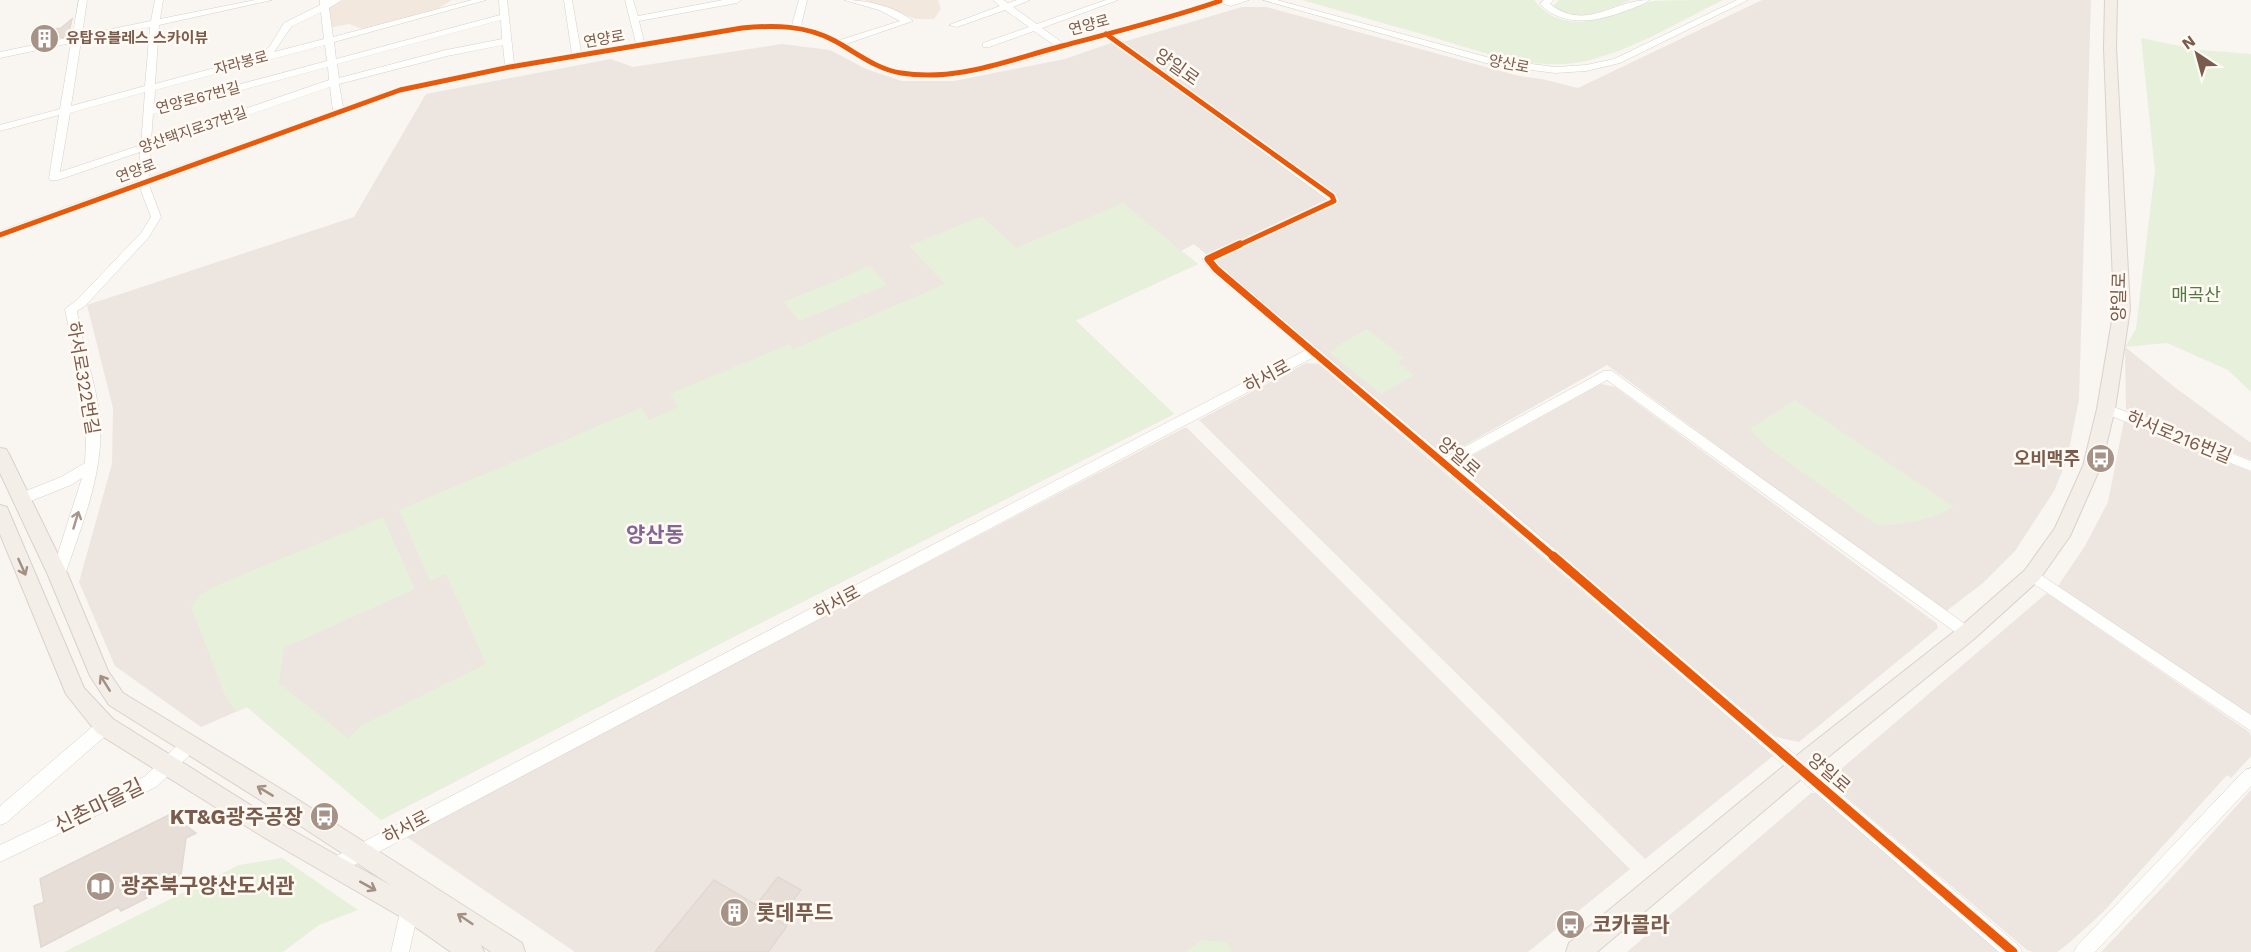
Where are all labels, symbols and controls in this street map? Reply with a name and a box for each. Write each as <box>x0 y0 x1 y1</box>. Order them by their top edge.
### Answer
street label: 연양로 <box>1067 11 1111 39</box>
building icon: 유탑유블레스 스카이뷰 <box>29 22 61 54</box>
north arrow <box>2167 24 2227 84</box>
street label: 연양로 <box>582 27 626 51</box>
place label: 유탑유블레스 스카이뷰 <box>66 29 208 47</box>
text: N <box>2178 31 2199 53</box>
street label: 양일로 <box>1151 44 1204 89</box>
street label: 자라봉로 <box>212 47 270 79</box>
street label: 양산로 <box>1487 51 1531 77</box>
street label: 연양로67번길 <box>154 78 242 118</box>
street label: 양산택지로37번길 <box>137 103 249 157</box>
street label: 연양로 <box>113 155 159 187</box>
street label: 양일로 <box>2108 272 2129 322</box>
park label: 매곡산 <box>2171 284 2221 305</box>
street label: 하서로322번길 <box>63 320 104 436</box>
street label: 하서로 <box>1240 355 1294 396</box>
street label: 하서로216번길 <box>2124 406 2235 467</box>
street label: 양일로 <box>1434 432 1485 481</box>
bus stop icon: 오비맥주 <box>2085 443 2117 475</box>
place label: 오비맥주 <box>2014 448 2080 469</box>
one-way arrow <box>71 511 82 530</box>
district label: 양산동 <box>626 522 684 547</box>
one-way arrow <box>16 557 28 575</box>
street label: 하서로 <box>810 581 864 622</box>
one-way arrow <box>98 675 110 692</box>
street label: 양일로 <box>1804 748 1855 797</box>
street label: 신촌마을길 <box>50 773 148 838</box>
one-way arrow <box>257 785 274 797</box>
bus stop icon: KT&G광주공장 <box>308 801 340 833</box>
place label: KT&G광주공장 <box>170 804 303 829</box>
street label: 하서로 <box>379 806 433 847</box>
library icon: 광주북구양산도서관 <box>84 870 116 902</box>
place label: 광주북구양산도서관 <box>121 873 295 898</box>
one-way arrow <box>358 881 376 892</box>
building icon: 롯데푸드 <box>719 897 751 929</box>
place label: 롯데푸드 <box>756 900 833 925</box>
bus stop icon: 코카콜라 <box>1555 909 1587 941</box>
place label: 코카콜라 <box>1592 912 1670 937</box>
one-way arrow <box>456 913 473 926</box>

